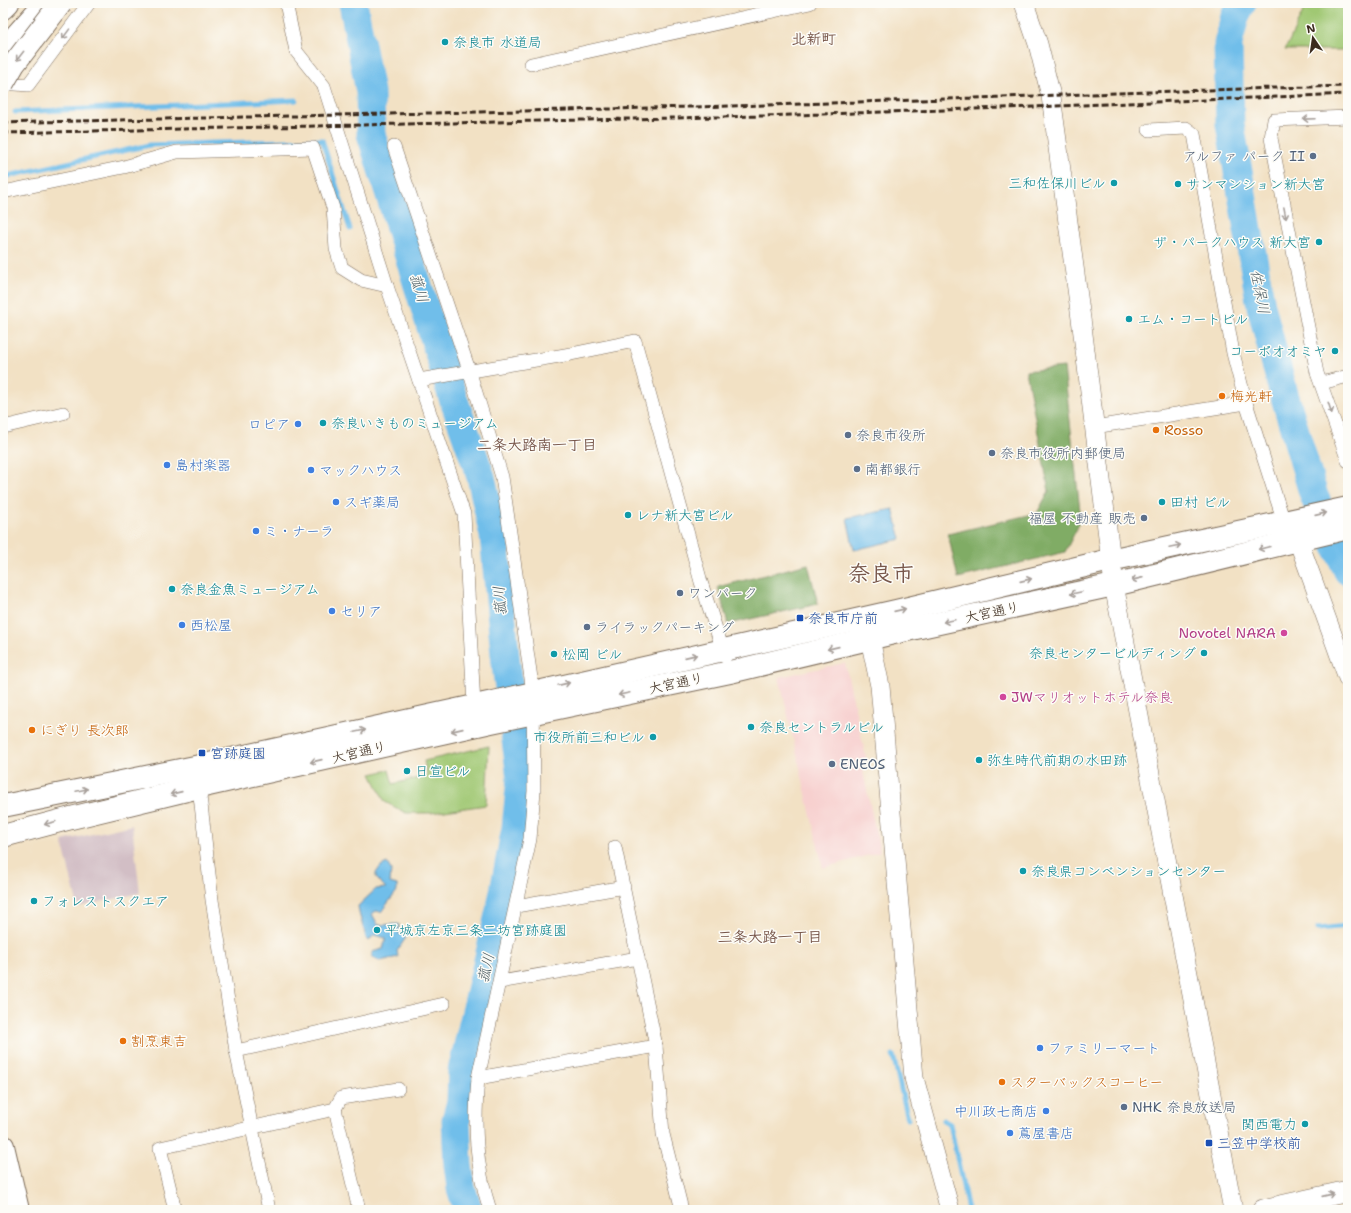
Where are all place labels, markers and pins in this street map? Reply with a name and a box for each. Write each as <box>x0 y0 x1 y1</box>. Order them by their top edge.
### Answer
place label: 奈良市 水道局 <box>453 33 542 51</box>
marker: 奈良市 水道局 <box>440 37 450 47</box>
place label: アルファ パーク II <box>1183 147 1305 165</box>
marker: アルファ パーク II <box>1308 151 1318 161</box>
place label: 三和佐保川ビル <box>1008 174 1106 192</box>
place label: サンマンション新大宮 <box>1186 175 1325 193</box>
marker: 三和佐保川ビル <box>1109 178 1119 188</box>
marker: サンマンション新大宮 <box>1173 179 1183 189</box>
place label: ザ・パークハウス 新大宮 <box>1153 233 1311 251</box>
marker: ザ・パークハウス 新大宮 <box>1314 237 1324 247</box>
place label: エム・コートビル <box>1137 310 1249 328</box>
marker: エム・コートビル <box>1124 314 1134 324</box>
place label: コーポオオミヤ <box>1229 342 1327 360</box>
marker: コーポオオミヤ <box>1330 346 1340 356</box>
place label: 梅光軒 <box>1230 387 1272 405</box>
marker: 梅光軒 <box>1217 391 1227 401</box>
place label: 奈良いきものミュージアム <box>331 414 499 432</box>
place label: ロピア <box>248 415 290 433</box>
marker: 奈良いきものミュージアム <box>318 418 328 428</box>
marker: ロピア <box>293 419 303 429</box>
place label: Rosso <box>1164 421 1203 439</box>
marker: Rosso <box>1151 425 1161 435</box>
place label: 奈良市役所 <box>856 426 926 444</box>
marker: 奈良市役所 <box>843 430 853 440</box>
place label: 奈良市役所内郵便局 <box>1000 444 1126 462</box>
marker: 奈良市役所内郵便局 <box>987 448 997 458</box>
place label: 島村楽器 <box>175 456 231 474</box>
marker: 島村楽器 <box>162 460 172 470</box>
place label: 南都銀行 <box>865 460 921 478</box>
place label: マックハウス <box>319 461 402 479</box>
marker: 南都銀行 <box>852 464 862 474</box>
marker: マックハウス <box>306 465 316 475</box>
place label: スギ薬局 <box>344 493 400 511</box>
place label: 田村 ビル <box>1170 493 1231 511</box>
marker: スギ薬局 <box>331 497 341 507</box>
marker: 田村 ビル <box>1157 497 1167 507</box>
place label: レナ新大宮ビル <box>636 506 734 524</box>
place label: 福屋 不動産 販売 <box>1028 509 1136 527</box>
marker: レナ新大宮ビル <box>623 510 633 520</box>
marker: 福屋 不動産 販売 <box>1139 513 1149 523</box>
place label: ミ・ナーラ <box>264 522 334 540</box>
marker: ミ・ナーラ <box>251 526 261 536</box>
place label: 奈良金魚ミュージアム <box>180 580 320 598</box>
marker: 奈良金魚ミュージアム <box>167 584 177 594</box>
place label: ワンパーク <box>688 584 757 602</box>
marker: ワンパーク <box>675 588 685 598</box>
place label: セリア <box>340 602 382 620</box>
marker: セリア <box>327 606 337 616</box>
place label: 奈良市庁前 <box>808 609 878 627</box>
marker: 奈良市庁前 <box>795 613 805 623</box>
place label: 西松屋 <box>190 616 232 634</box>
place label: ライラックパーキング <box>595 618 734 636</box>
marker: 西松屋 <box>177 620 187 630</box>
marker: ライラックパーキング <box>582 622 592 632</box>
place label: Novotel NARA <box>1178 624 1276 642</box>
marker: Novotel NARA <box>1279 628 1289 638</box>
place label: 奈良センタービルディング <box>1029 644 1196 662</box>
place label: 松岡 ビル <box>562 645 623 663</box>
marker: 奈良センタービルディング <box>1199 648 1209 658</box>
marker: 松岡 ビル <box>549 649 559 659</box>
place label: JWマリオットホテル奈良 <box>1011 688 1172 706</box>
marker: JWマリオットホテル奈良 <box>998 692 1008 702</box>
place label: 奈良セントラルビル <box>759 718 884 736</box>
place label: にぎり 長次郎 <box>40 721 129 739</box>
marker: 奈良セントラルビル <box>746 722 756 732</box>
marker: にぎり 長次郎 <box>27 725 37 735</box>
place label: 市役所前三和ビル <box>533 728 645 746</box>
marker: 市役所前三和ビル <box>648 732 658 742</box>
place label: 宮跡庭園 <box>210 744 266 762</box>
marker: 宮跡庭園 <box>197 748 207 758</box>
place label: 弥生時代前期の水田跡 <box>987 751 1127 769</box>
place label: ENEOS <box>840 755 885 773</box>
marker: 弥生時代前期の水田跡 <box>974 755 984 765</box>
marker: ENEOS <box>827 759 837 769</box>
place label: 日宣ビル <box>415 762 471 780</box>
marker: 日宣ビル <box>402 766 412 776</box>
place label: 奈良県コンベンションセンター <box>1031 862 1226 880</box>
marker: 奈良県コンベンションセンター <box>1018 866 1028 876</box>
place label: フォレストスクエア <box>42 892 169 910</box>
marker: フォレストスクエア <box>29 896 39 906</box>
place label: 平城京左京三条二坊宮跡庭園 <box>385 921 567 939</box>
marker: 平城京左京三条二坊宮跡庭園 <box>372 925 382 935</box>
place label: 割烹東吉 <box>131 1032 187 1050</box>
marker: 割烹東吉 <box>118 1036 128 1046</box>
place label: ファミリーマート <box>1048 1039 1160 1057</box>
marker: ファミリーマート <box>1035 1043 1045 1053</box>
place label: スターバックスコーヒー <box>1010 1073 1163 1091</box>
marker: スターバックスコーヒー <box>997 1077 1007 1087</box>
place label: NHK 奈良放送局 <box>1132 1098 1237 1116</box>
place label: 中川政七商店 <box>954 1102 1038 1120</box>
marker: NHK 奈良放送局 <box>1119 1102 1129 1112</box>
marker: 中川政七商店 <box>1041 1106 1051 1116</box>
place label: 関西電力 <box>1241 1115 1297 1133</box>
marker: 関西電力 <box>1300 1119 1310 1129</box>
place label: 蔦屋書店 <box>1018 1124 1074 1142</box>
marker: 蔦屋書店 <box>1005 1128 1015 1138</box>
place label: 三笠中学校前 <box>1217 1134 1301 1152</box>
marker: 三笠中学校前 <box>1204 1138 1214 1148</box>

